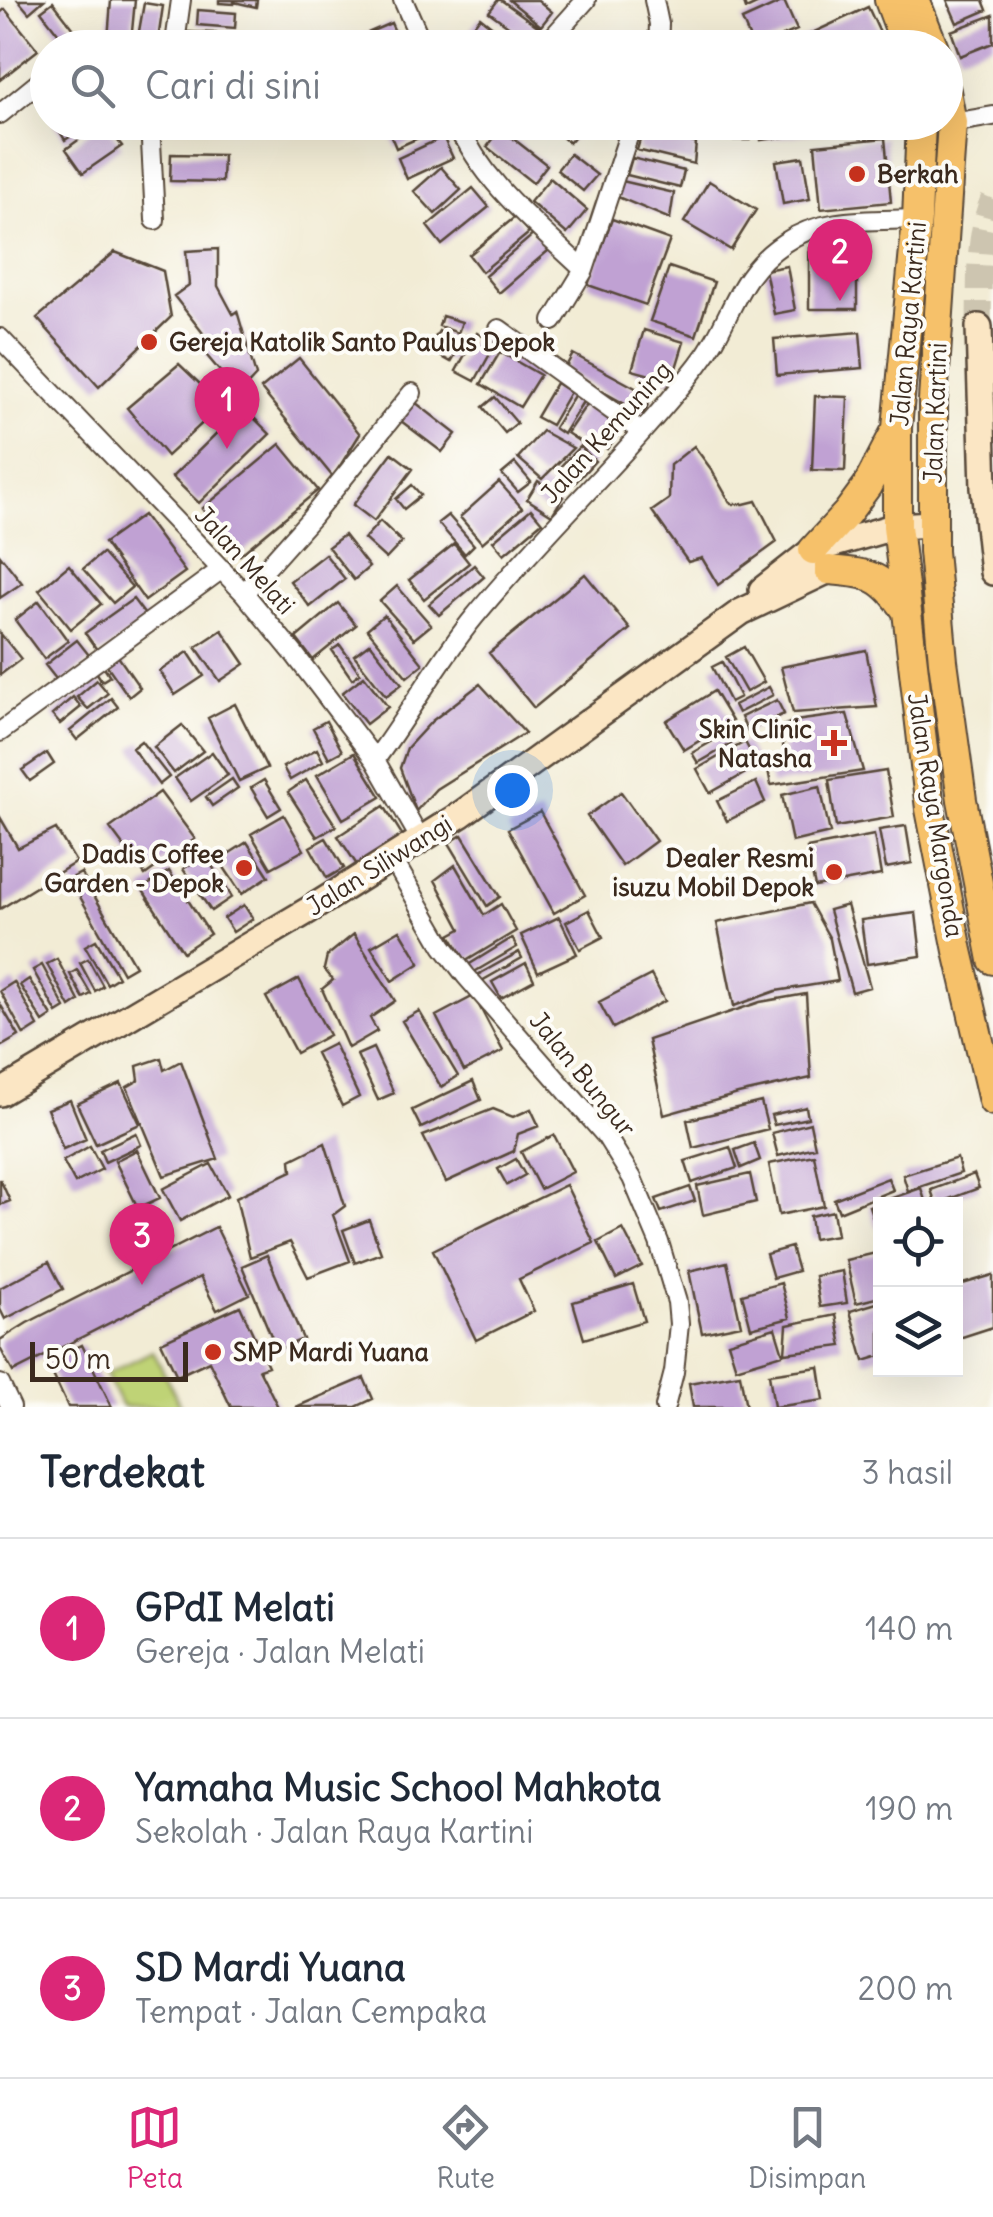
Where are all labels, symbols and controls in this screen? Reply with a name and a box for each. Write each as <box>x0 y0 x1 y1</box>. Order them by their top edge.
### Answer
search box <box>30 30 963 140</box>
icon: search <box>65 58 120 113</box>
text: Cari di sini <box>145 62 321 109</box>
place label: Berkah <box>877 158 958 190</box>
marker: Berkah <box>846 163 868 185</box>
pin: 2 <box>808 218 872 301</box>
street label: Jalan Raya Kartini <box>883 220 933 428</box>
place label: Gereja Katolik Santo Paulus Depok <box>169 326 555 358</box>
marker: Gereja Katolik Santo Paulus Depok <box>138 331 160 353</box>
street label: Jalan Kartini <box>917 342 953 484</box>
street label: Jalan Kemuning <box>534 354 678 510</box>
pin: 1 <box>194 366 260 449</box>
street label: Jalan Melati <box>188 499 302 621</box>
street label: Jalan Raya Margonda <box>901 690 971 940</box>
place label: Skin Clinic Natasha <box>699 713 812 774</box>
marker: Skin Clinic Natasha <box>821 730 847 756</box>
your location <box>487 765 538 816</box>
street label: Jalan Siliwangi <box>300 807 458 923</box>
place label: Dadis Coffee Garden - Depok <box>44 838 224 899</box>
place label: Dealer Resmi isuzu Mobil Depok <box>613 842 814 903</box>
marker: Dadis Coffee Garden - Depok <box>233 857 255 879</box>
marker: Dealer Resmi isuzu Mobil Depok <box>823 861 845 883</box>
street label: Jalan Bungur <box>523 1005 643 1143</box>
map controls <box>873 1197 963 1377</box>
button: locate <box>873 1197 963 1287</box>
pin: 3 <box>110 1202 174 1285</box>
button: layers <box>873 1287 963 1377</box>
place label: SMP Mardi Yuana <box>233 1336 429 1368</box>
scale bar <box>30 1337 188 1382</box>
text: 50 m <box>45 1341 111 1377</box>
marker: SMP Mardi Yuana <box>202 1341 224 1363</box>
text: Terdekat <box>40 1446 205 1498</box>
text: 3 hasil <box>862 1452 953 1493</box>
text: GPdI Melati <box>135 1584 335 1631</box>
text: 1 <box>66 1608 79 1649</box>
text: 140 m <box>865 1608 953 1649</box>
text: Gereja · Jalan Melati <box>135 1631 425 1672</box>
text: Yamaha Music School Mahkota <box>135 1764 661 1811</box>
text: 2 <box>64 1788 81 1829</box>
text: 190 m <box>865 1788 953 1829</box>
text: Sekolah · Jalan Raya Kartini <box>135 1811 533 1852</box>
text: SD Mardi Yuana <box>135 1944 406 1991</box>
text: 3 <box>63 1968 82 2009</box>
text: 200 m <box>858 1968 953 2009</box>
text: Tempat · Jalan Cempaka <box>135 1991 487 2032</box>
tab: Peta <box>127 2100 183 2196</box>
tab: Rute <box>437 2100 495 2196</box>
tab: Disimpan <box>748 2100 866 2196</box>

